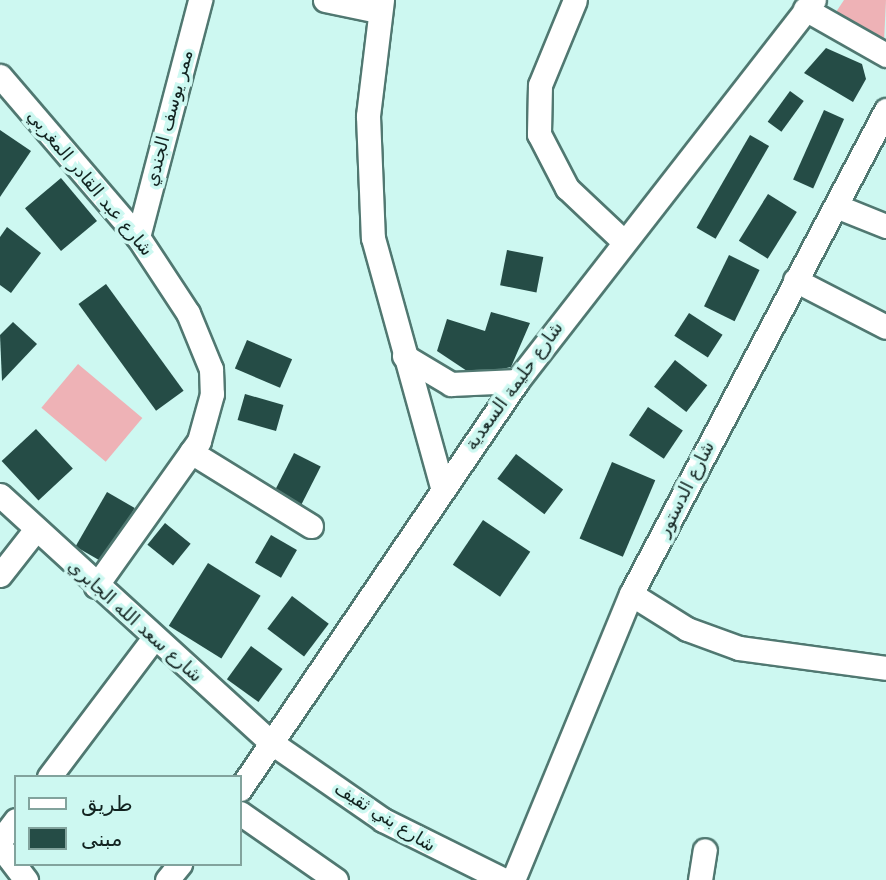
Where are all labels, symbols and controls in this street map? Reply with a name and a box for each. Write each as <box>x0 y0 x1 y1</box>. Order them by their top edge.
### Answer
street label: ممر يوسف الجندي <box>140 47 198 189</box>
street label: شارع عبد القادر المغربي <box>23 106 157 260</box>
street label: شارع حليمة السعدية <box>460 318 568 454</box>
street label: شارع الدستور <box>653 438 719 540</box>
street label: شارع سعد الله الجابري <box>63 555 207 687</box>
legend <box>14 775 242 866</box>
street label: شارع بني ثقيف <box>330 777 440 857</box>
text: طريق <box>81 792 133 816</box>
text: مبنى <box>81 827 122 851</box>

